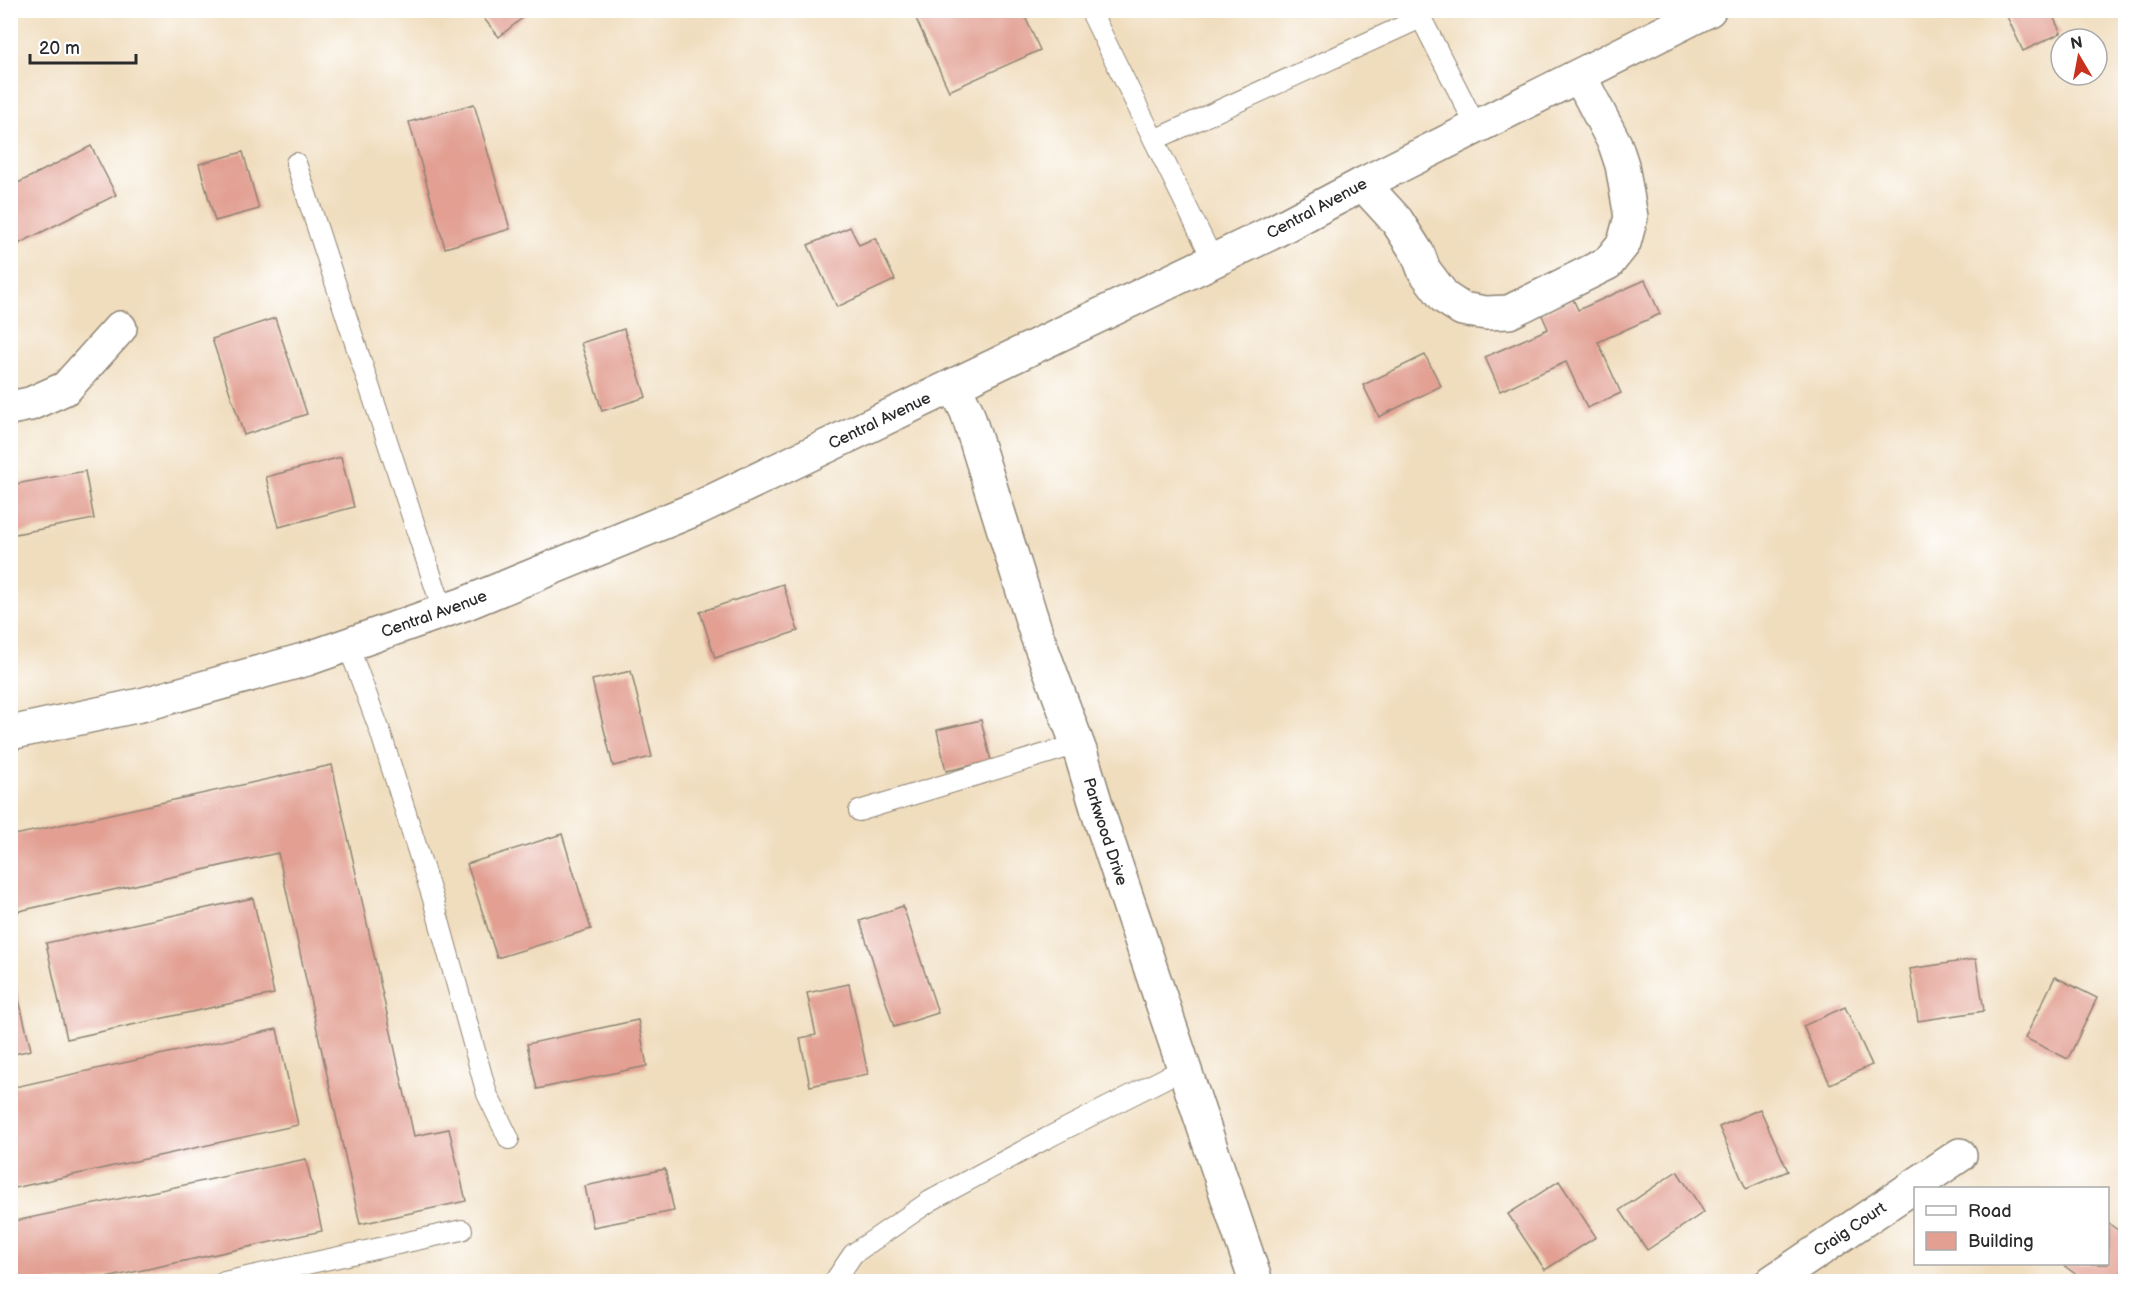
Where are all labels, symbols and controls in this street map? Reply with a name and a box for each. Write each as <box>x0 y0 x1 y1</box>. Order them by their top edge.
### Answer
scale bar <box>30 27 136 65</box>
north arrow <box>2049 27 2109 87</box>
text: N <box>2069 33 2084 54</box>
text: 20 m <box>39 38 80 59</box>
street label: Central Avenue <box>1263 174 1371 243</box>
street label: Central Avenue <box>825 388 934 453</box>
street label: Central Avenue <box>379 586 490 642</box>
street label: Parkwood Drive <box>1079 776 1132 889</box>
legend <box>1914 1187 2109 1265</box>
street label: Craig Court <box>1810 1198 1890 1261</box>
text: Road <box>1968 1201 2012 1222</box>
text: Building <box>1968 1231 2034 1252</box>

